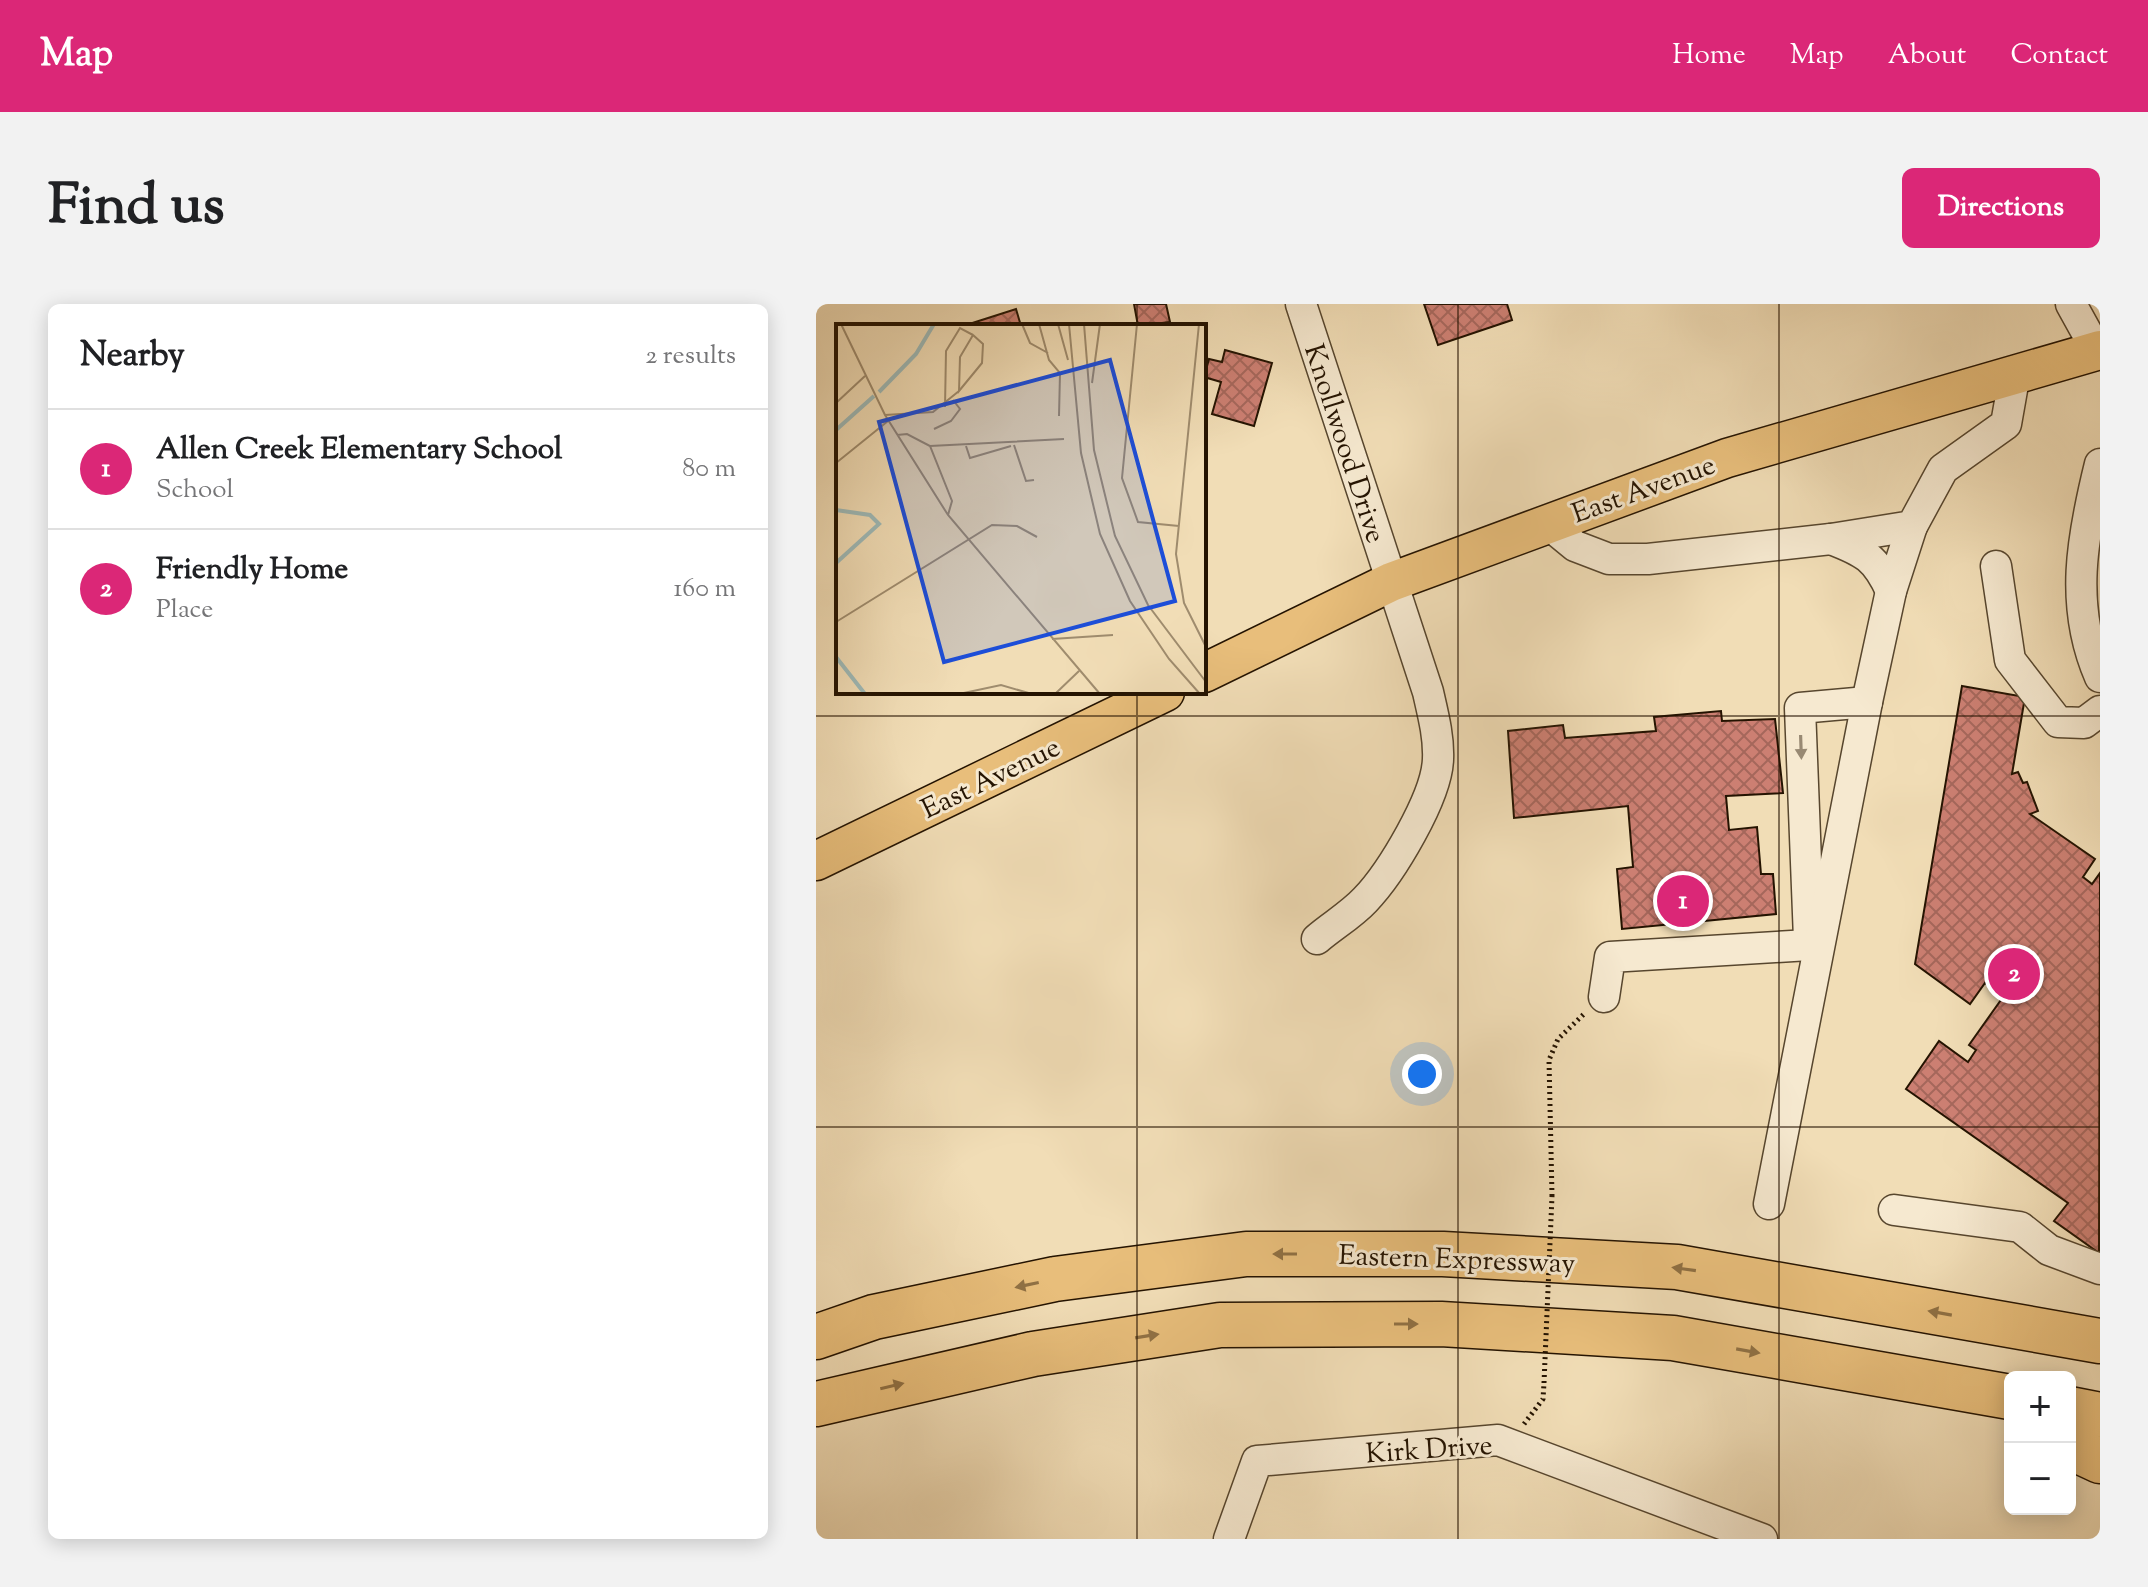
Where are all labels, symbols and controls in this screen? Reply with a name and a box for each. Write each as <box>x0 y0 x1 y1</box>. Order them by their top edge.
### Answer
text: Map <box>40 29 113 83</box>
text: Home <box>1672 36 1746 76</box>
text: Map <box>1790 36 1844 76</box>
text: About <box>1888 36 1966 76</box>
text: Contact <box>2010 36 2108 76</box>
text: Find us <box>48 168 224 249</box>
button: Directions <box>1902 168 2100 248</box>
inset map <box>836 324 1206 694</box>
text: Nearby <box>80 332 185 381</box>
text: 2 results <box>645 338 736 375</box>
street label: Knollwood Drive <box>1292 339 1394 549</box>
text: Allen Creek Elementary School <box>156 429 562 472</box>
street label: East Avenue <box>1567 446 1721 535</box>
text: 1 <box>102 451 110 488</box>
text: 80 m <box>682 451 736 488</box>
text: School <box>156 472 234 509</box>
text: Friendly Home <box>156 549 348 592</box>
text: 2 <box>100 571 112 608</box>
text: 160 m <box>673 571 736 608</box>
text: Place <box>156 592 213 629</box>
street label: East Avenue <box>915 729 1067 831</box>
one-way arrow <box>1795 735 1808 760</box>
pin: 1 <box>1657 871 1709 931</box>
pin: 2 <box>1988 944 2040 1004</box>
your location <box>1402 1054 1442 1094</box>
street label: Eastern Expressway <box>1338 1237 1576 1285</box>
one-way arrow <box>1272 1248 1297 1260</box>
one-way arrow <box>1671 1262 1696 1275</box>
one-way arrow <box>1014 1279 1039 1291</box>
one-way arrow <box>1928 1307 1953 1319</box>
one-way arrow <box>1394 1318 1419 1330</box>
one-way arrow <box>1135 1330 1160 1342</box>
one-way arrow <box>1736 1345 1761 1357</box>
map controls <box>2004 1371 2076 1515</box>
button: + <box>2004 1371 2076 1443</box>
one-way arrow <box>879 1379 904 1392</box>
street label: Kirk Drive <box>1364 1427 1494 1475</box>
button: − <box>2004 1443 2076 1515</box>

